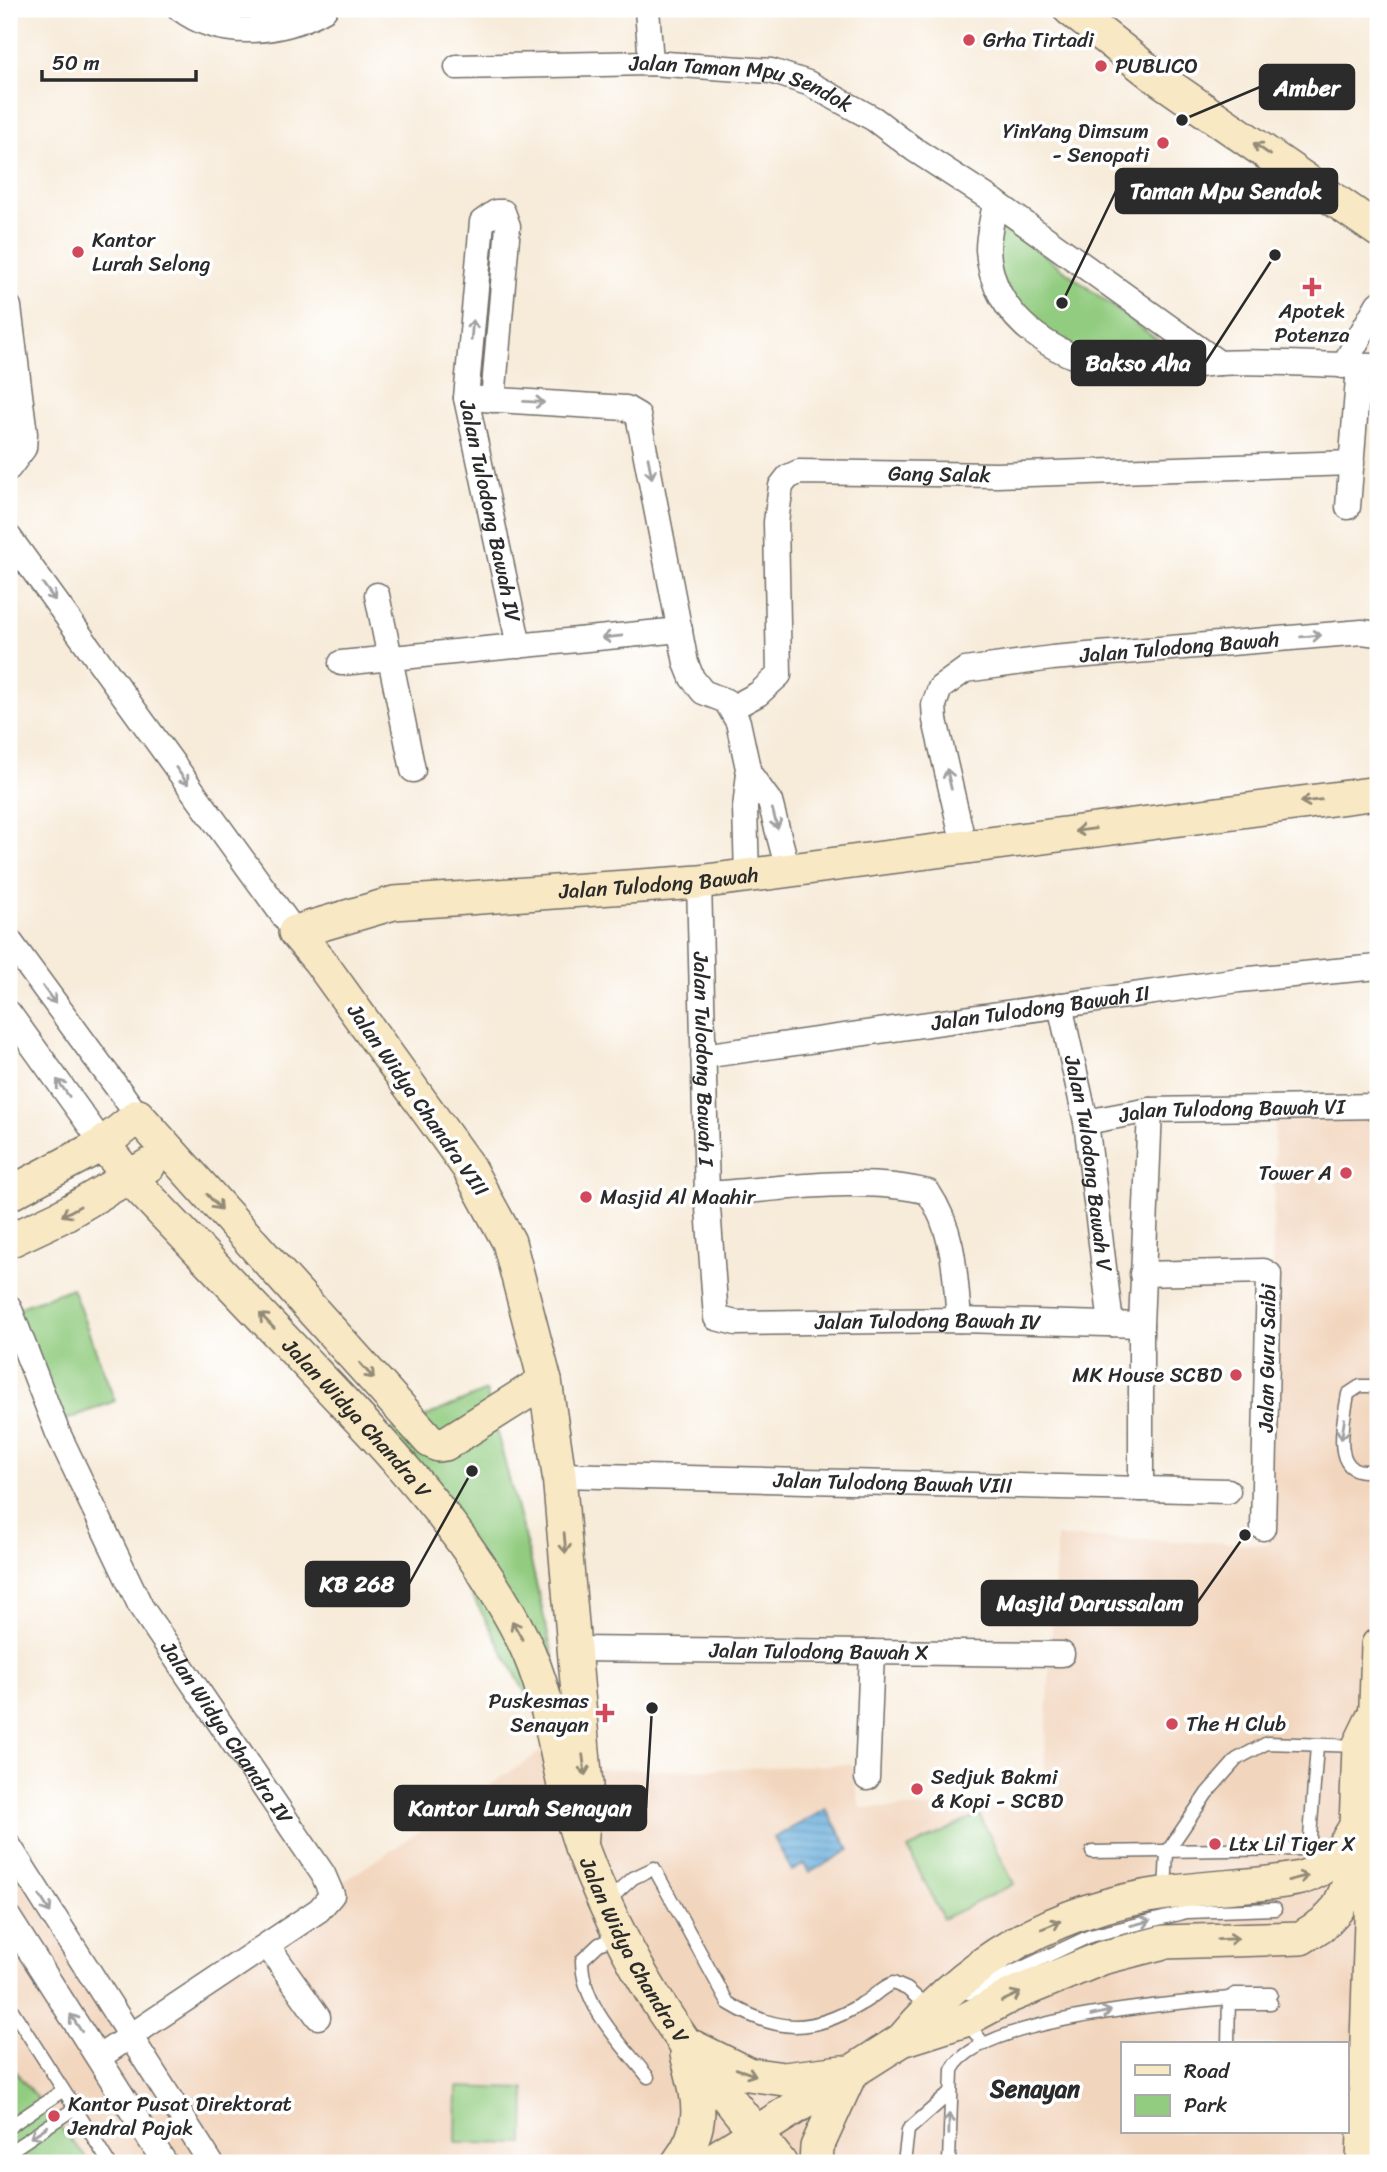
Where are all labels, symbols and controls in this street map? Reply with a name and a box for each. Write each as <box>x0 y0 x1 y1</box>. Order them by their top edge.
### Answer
place label: Grha Tirtadi <box>983 21 1095 59</box>
marker: Grha Tirtadi <box>961 32 977 48</box>
scale bar <box>42 38 196 82</box>
text: 50 m <box>52 44 100 82</box>
street label: Jalan Taman Mpu Sendok <box>628 44 860 123</box>
place label: PUBLICO <box>1115 47 1198 85</box>
marker: PUBLICO <box>1093 58 1109 74</box>
callout: Amber <box>1260 65 1354 109</box>
text: Amber <box>1273 68 1342 109</box>
place label: YinYang Dimsum - Senopati <box>1003 112 1150 174</box>
marker: YinYang Dimsum - Senopati <box>1155 135 1171 151</box>
one-way arrow <box>1253 142 1272 156</box>
callout: Taman Mpu Sendok <box>1116 169 1337 213</box>
text: Taman Mpu Sendok <box>1130 171 1322 212</box>
place label: Kantor Lurah Selong <box>92 221 211 283</box>
marker: Kantor Lurah Selong <box>70 244 86 260</box>
marker: Apotek Potenza <box>1304 279 1320 295</box>
place label: Apotek Potenza <box>1274 292 1350 354</box>
one-way arrow <box>466 319 479 342</box>
callout: Bakso Aha <box>1072 341 1205 385</box>
text: Bakso Aha <box>1085 343 1191 384</box>
street label: Jalan Tulodong Bawah IV <box>448 395 532 626</box>
one-way arrow <box>523 396 545 409</box>
street label: Gang Salak <box>888 454 992 494</box>
one-way arrow <box>644 456 657 479</box>
one-way arrow <box>42 582 56 601</box>
street label: Jalan Tulodong Bawah <box>1077 620 1281 675</box>
one-way arrow <box>1300 629 1322 642</box>
one-way arrow <box>602 630 624 643</box>
one-way arrow <box>175 767 190 785</box>
one-way arrow <box>942 768 955 791</box>
one-way arrow <box>1300 795 1322 808</box>
one-way arrow <box>769 808 782 830</box>
one-way arrow <box>1074 823 1097 836</box>
street label: Jalan Tulodong Bawah <box>557 855 761 911</box>
street label: Jalan Tulodong Bawah I <box>682 951 725 1168</box>
street label: Jalan Tulodong Bawah II <box>928 974 1153 1043</box>
one-way arrow <box>42 985 57 1004</box>
street label: Jalan Widya Chandra VIII <box>336 995 499 1205</box>
street label: Jalan Tulodong Bawah V <box>1053 1051 1123 1275</box>
one-way arrow <box>56 1079 70 1098</box>
street label: Jalan Tulodong Bawah VI <box>1115 1088 1347 1135</box>
place label: Tower A <box>1258 1154 1332 1192</box>
marker: Tower A <box>1338 1165 1354 1181</box>
place label: Masjid Al Maahir <box>600 1178 757 1216</box>
marker: Masjid Al Maahir <box>578 1189 594 1205</box>
one-way arrow <box>206 1193 222 1211</box>
one-way arrow <box>61 1205 82 1218</box>
street label: Jalan Guru Saibi <box>1247 1282 1287 1433</box>
street label: Jalan Tulodong Bawah IV <box>814 1301 1042 1341</box>
one-way arrow <box>258 1313 275 1330</box>
street label: Jalan Widya Chandra V <box>272 1328 442 1508</box>
place label: MK House SCBD <box>1072 1356 1222 1394</box>
one-way arrow <box>358 1362 375 1379</box>
marker: MK House SCBD <box>1228 1367 1244 1383</box>
one-way arrow <box>1336 1417 1349 1440</box>
street label: Jalan Tulodong Bawah VIII <box>772 1461 1013 1505</box>
one-way arrow <box>559 1531 572 1554</box>
callout: KB 268 <box>306 1562 409 1606</box>
text: KB 268 <box>319 1564 395 1605</box>
callout: Masjid Darussalam <box>982 1581 1197 1625</box>
text: Masjid Darussalam <box>995 1583 1184 1624</box>
one-way arrow <box>510 1620 524 1640</box>
street label: Jalan Tulodong Bawah X <box>708 1631 929 1672</box>
street label: Jalan Widya Chandra IV <box>150 1632 303 1833</box>
place label: Puskesmas Senayan <box>488 1682 589 1744</box>
marker: Puskesmas Senayan <box>595 1703 615 1723</box>
place label: The H Club <box>1186 1705 1286 1743</box>
marker: The H Club <box>1164 1716 1180 1732</box>
one-way arrow <box>578 1754 591 1776</box>
place label: Sedjuk Bakmi & Kopi - SCBD <box>931 1758 1064 1820</box>
marker: Sedjuk Bakmi & Kopi - SCBD <box>909 1781 925 1797</box>
callout: Kantor Lurah Senayan <box>395 1786 646 1830</box>
text: Kantor Lurah Senayan <box>407 1788 632 1829</box>
place label: Ltx Lil Tiger X <box>1229 1825 1356 1863</box>
marker: Ltx Lil Tiger X <box>1207 1836 1223 1852</box>
street label: Jalan Widya Chandra V <box>568 1851 700 2053</box>
one-way arrow <box>1286 1871 1308 1884</box>
one-way arrow <box>38 1894 53 1913</box>
one-way arrow <box>1129 1916 1152 1930</box>
one-way arrow <box>1040 1917 1061 1930</box>
one-way arrow <box>1216 1932 1239 1945</box>
one-way arrow <box>1000 1990 1021 2003</box>
one-way arrow <box>1089 2006 1111 2019</box>
one-way arrow <box>69 2013 83 2033</box>
legend <box>1121 2042 1348 2134</box>
text: Road <box>1184 2052 1231 2090</box>
one-way arrow <box>735 2067 756 2079</box>
district label: Senayan <box>989 2068 1080 2110</box>
place label: Kantor Pusat Direktorat Jendral Pajak <box>67 2085 292 2147</box>
text: Park <box>1184 2086 1227 2124</box>
marker: Kantor Pusat Direktorat Jendral Pajak <box>46 2108 62 2124</box>
one-way arrow <box>943 2113 956 2136</box>
one-way arrow <box>30 2125 49 2140</box>

